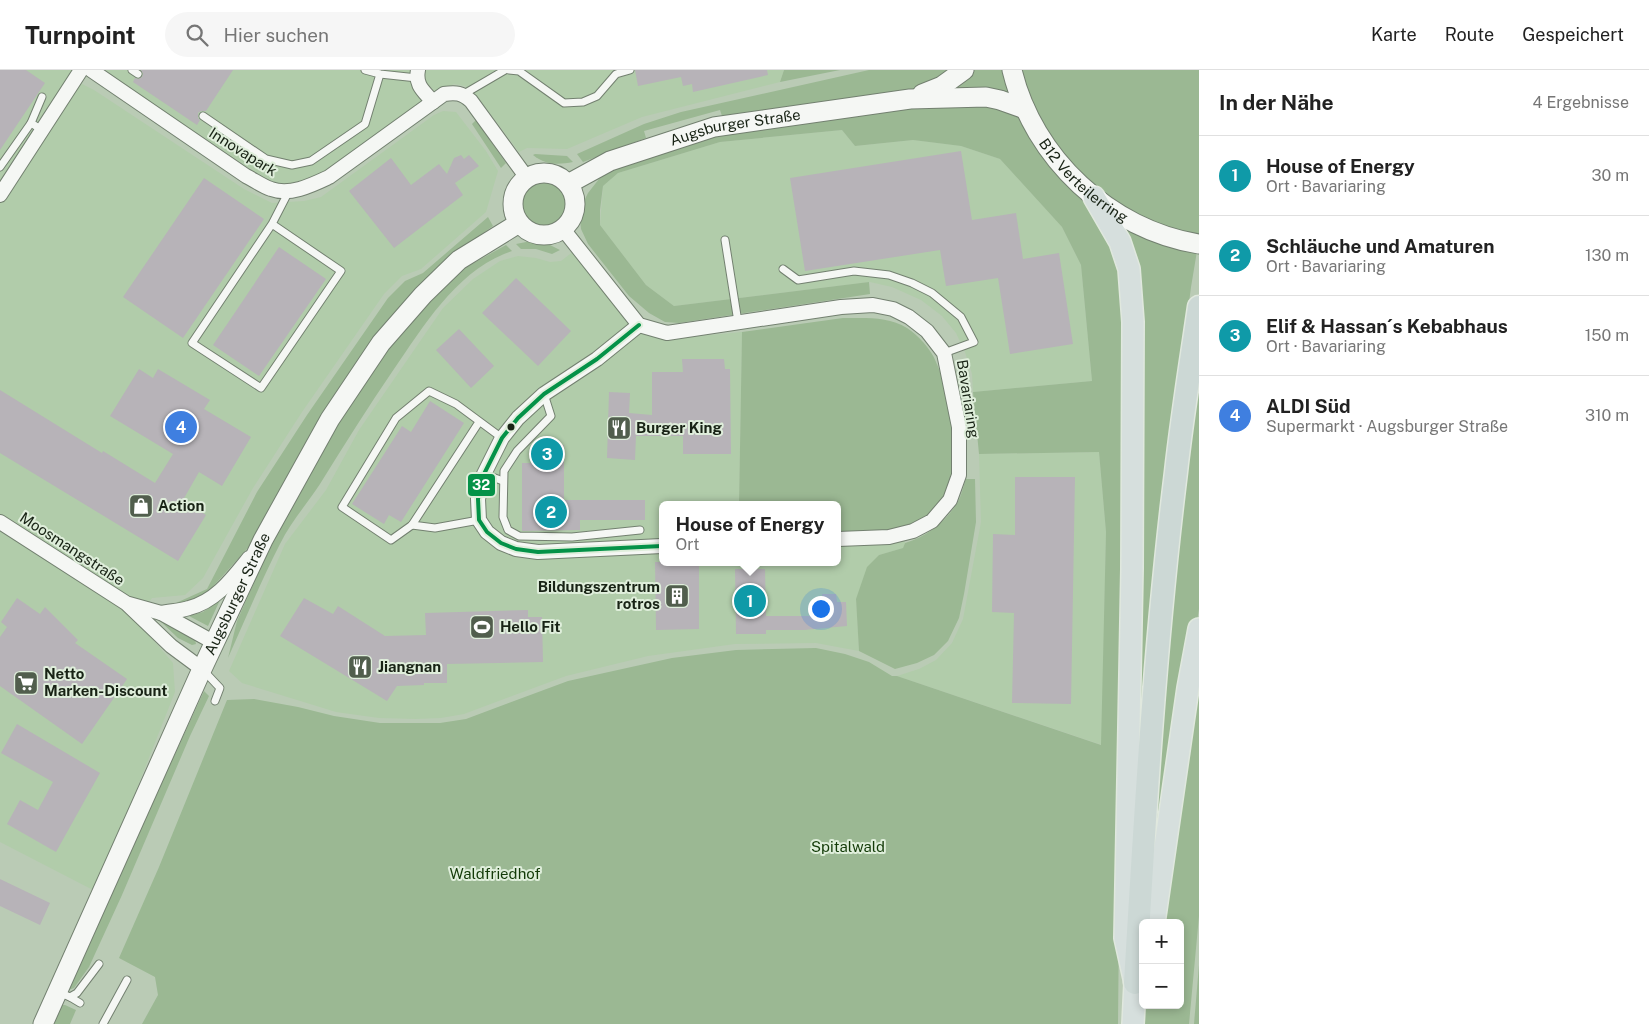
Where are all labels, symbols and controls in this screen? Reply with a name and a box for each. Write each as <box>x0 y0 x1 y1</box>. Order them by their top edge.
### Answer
search box <box>165 12 515 57</box>
text: Turnpoint <box>25 21 135 49</box>
icon: search <box>183 21 211 49</box>
text: Hier suchen <box>223 24 329 46</box>
text: Karte <box>1371 24 1417 45</box>
text: Route <box>1445 24 1494 45</box>
text: Gespeichert <box>1522 24 1624 45</box>
text: In der Nähe <box>1219 90 1334 115</box>
text: 4 Ergebnisse <box>1533 93 1629 112</box>
street label: Augsburger Straße <box>668 106 802 149</box>
street label: Innovapark <box>206 124 280 179</box>
street label: B12 Verteilerring <box>1036 135 1131 226</box>
text: House of Energy <box>1266 155 1415 177</box>
text: 1 <box>1232 166 1238 185</box>
text: 30 m <box>1592 166 1629 185</box>
text: Ort · Bavariaring <box>1266 177 1386 196</box>
text: Schläuche und Amaturen <box>1266 235 1495 257</box>
text: 2 <box>1230 246 1240 265</box>
text: 130 m <box>1585 246 1629 265</box>
text: Ort · Bavariaring <box>1266 257 1386 276</box>
text: Elif & Hassan´s Kebabhaus <box>1266 315 1508 337</box>
text: 3 <box>1230 326 1240 345</box>
text: 150 m <box>1585 326 1629 345</box>
text: Ort · Bavariaring <box>1266 337 1386 356</box>
street label: Bavariaring <box>954 358 983 439</box>
text: ALDI Süd <box>1266 395 1351 417</box>
text: 4 <box>1230 406 1240 425</box>
text: 310 m <box>1585 406 1629 425</box>
pin: 4 <box>165 408 197 446</box>
restaurant icon: Burger King <box>606 415 632 441</box>
text: Supermarkt · Augsburger Straße <box>1266 417 1508 436</box>
place label: Burger King <box>636 419 722 436</box>
unlabelled marker <box>506 422 516 432</box>
pin: 3 <box>531 435 563 473</box>
line badge: 32 <box>467 473 496 497</box>
text: 32 <box>472 477 490 493</box>
shop icon: Action <box>128 493 154 519</box>
pin: 2 <box>535 493 567 531</box>
place label: Action <box>158 497 204 514</box>
popup <box>659 501 841 566</box>
street label: Moosmangstraße <box>17 508 128 589</box>
text: House of Energy <box>676 513 824 535</box>
street label: Augsburger Straße <box>201 530 273 658</box>
text: Ort <box>676 535 700 554</box>
place label: Bildungszentrum rotros <box>538 578 660 612</box>
pin: 1 <box>734 582 766 620</box>
building icon: Bildungszentrum rotros <box>664 583 690 609</box>
your location <box>808 596 834 622</box>
sports icon: Hello Fit <box>469 614 495 640</box>
place label: Hello Fit <box>500 618 561 635</box>
restaurant icon: Jiangnan <box>347 654 373 680</box>
place label: Jiangnan <box>378 658 441 675</box>
place label: Netto Marken-Discount <box>44 665 167 699</box>
supermarket icon: Netto Marken-Discount <box>13 670 39 696</box>
park label: Spitalwald <box>811 838 885 855</box>
park label: Waldfriedhof <box>450 865 540 882</box>
map controls <box>1139 919 1184 1009</box>
button: + <box>1139 919 1184 964</box>
button: − <box>1139 964 1184 1009</box>

